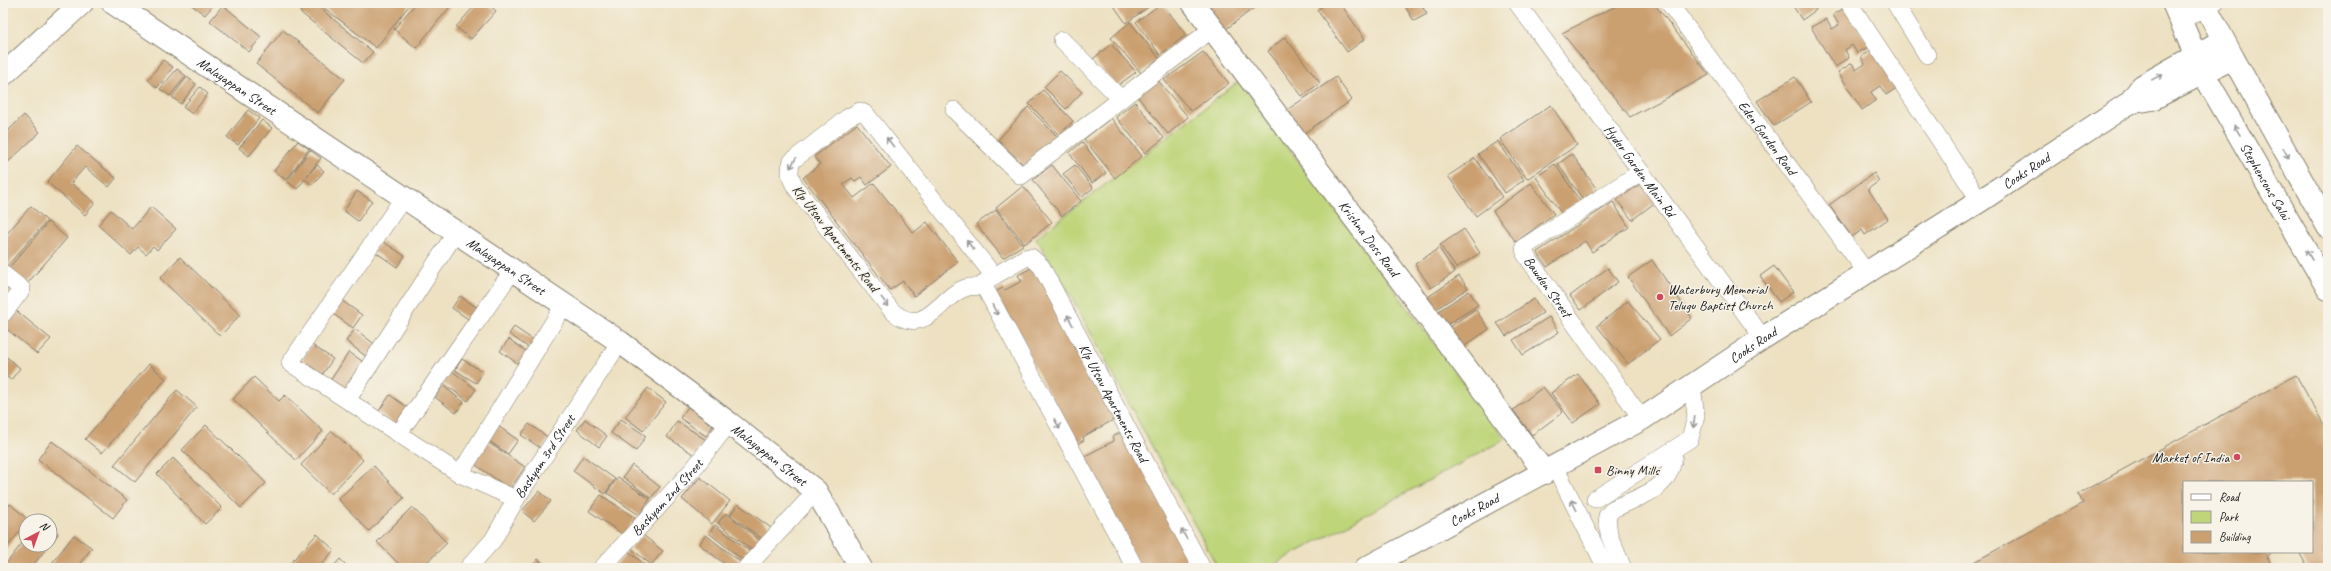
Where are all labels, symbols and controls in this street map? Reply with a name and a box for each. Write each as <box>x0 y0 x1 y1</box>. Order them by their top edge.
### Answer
street label: Malayappan Street <box>194 54 280 119</box>
one-way arrow <box>2151 72 2163 80</box>
street label: Eden Garden Road <box>1734 97 1802 180</box>
street label: Hyder Garden Main Rd <box>1600 122 1681 222</box>
one-way arrow <box>2232 125 2240 137</box>
one-way arrow <box>886 137 895 148</box>
street label: Stephensons Salai <box>2236 140 2295 225</box>
one-way arrow <box>2283 147 2291 159</box>
street label: Cooks Road <box>1999 148 2055 193</box>
one-way arrow <box>788 157 796 169</box>
street label: Klp Utsav Apartments Road <box>789 181 884 297</box>
street label: Krishna Doss Road <box>1335 197 1404 282</box>
street label: Malayappan Street <box>463 234 550 300</box>
one-way arrow <box>966 240 974 251</box>
one-way arrow <box>2304 249 2312 261</box>
street label: Bawden Street <box>1520 253 1576 323</box>
place label: Waterbury Memorial Telugu Baptist Church <box>1668 281 1774 314</box>
marker: Waterbury Memorial Telugu Baptist Church <box>1655 292 1665 302</box>
one-way arrow <box>881 296 889 307</box>
one-way arrow <box>992 304 999 316</box>
one-way arrow <box>1066 314 1073 326</box>
street label: Cooks Road <box>1726 322 1782 367</box>
street label: Klp Utsav Apartments Road <box>1075 341 1153 467</box>
street label: Bashyam 3rd Street <box>511 410 579 501</box>
one-way arrow <box>1690 415 1698 428</box>
one-way arrow <box>1054 418 1061 430</box>
street label: Malayappan Street <box>728 420 811 491</box>
place label: Market of India <box>2152 449 2230 466</box>
marker: Market of India <box>2232 452 2242 462</box>
street label: Bashyam 2nd Street <box>628 455 708 539</box>
place label: Binny Mills <box>1606 462 1660 479</box>
marker: Binny Mills <box>1593 465 1603 475</box>
legend <box>2183 481 2313 553</box>
street label: Cooks Road <box>1447 489 1504 530</box>
text: Road <box>2219 489 2241 505</box>
one-way arrow <box>1570 499 1578 511</box>
text: Park <box>2219 509 2240 525</box>
north arrow <box>18 513 58 553</box>
text: N <box>37 518 53 534</box>
one-way arrow <box>1179 528 1187 540</box>
text: Building <box>2219 529 2251 545</box>

